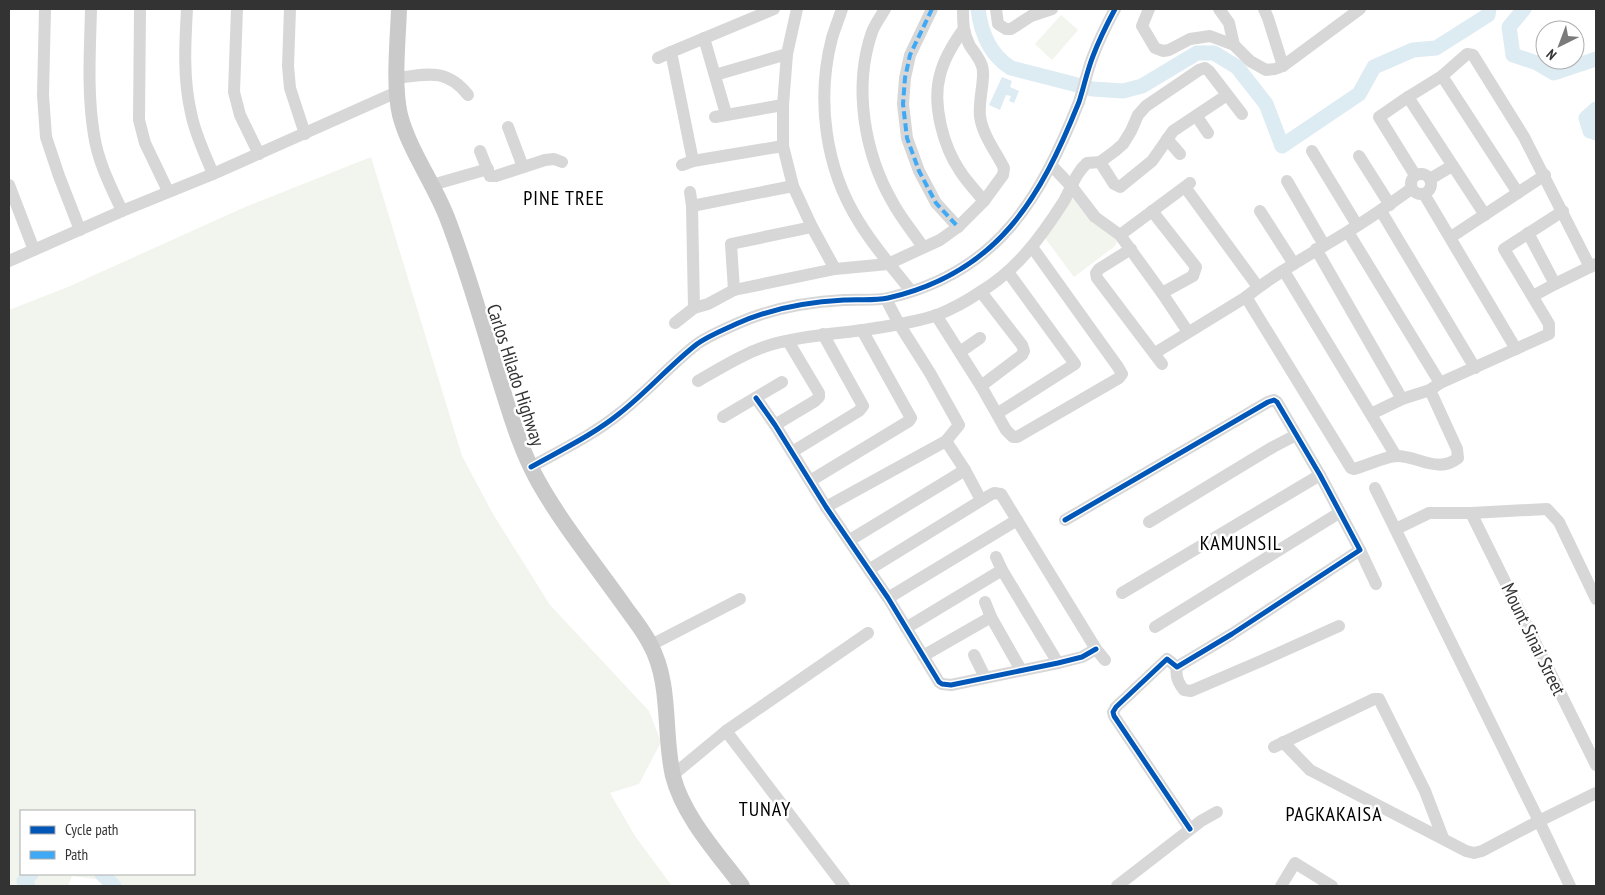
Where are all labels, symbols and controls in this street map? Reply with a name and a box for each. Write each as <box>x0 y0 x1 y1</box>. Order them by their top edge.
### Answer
north arrow <box>1535 20 1585 70</box>
text: N <box>1542 45 1560 64</box>
district label: PINE TREE <box>523 185 605 211</box>
street label: Carlos Hilado Highway <box>482 301 551 450</box>
district label: KAMUNSIL <box>1200 530 1282 556</box>
street label: Mount Sinai Street <box>1497 579 1572 700</box>
district label: TUNAY <box>739 796 791 822</box>
district label: PAGKAKAISA <box>1285 801 1383 827</box>
legend <box>20 810 195 875</box>
text: Cycle path <box>65 820 118 839</box>
text: Path <box>65 845 88 864</box>

